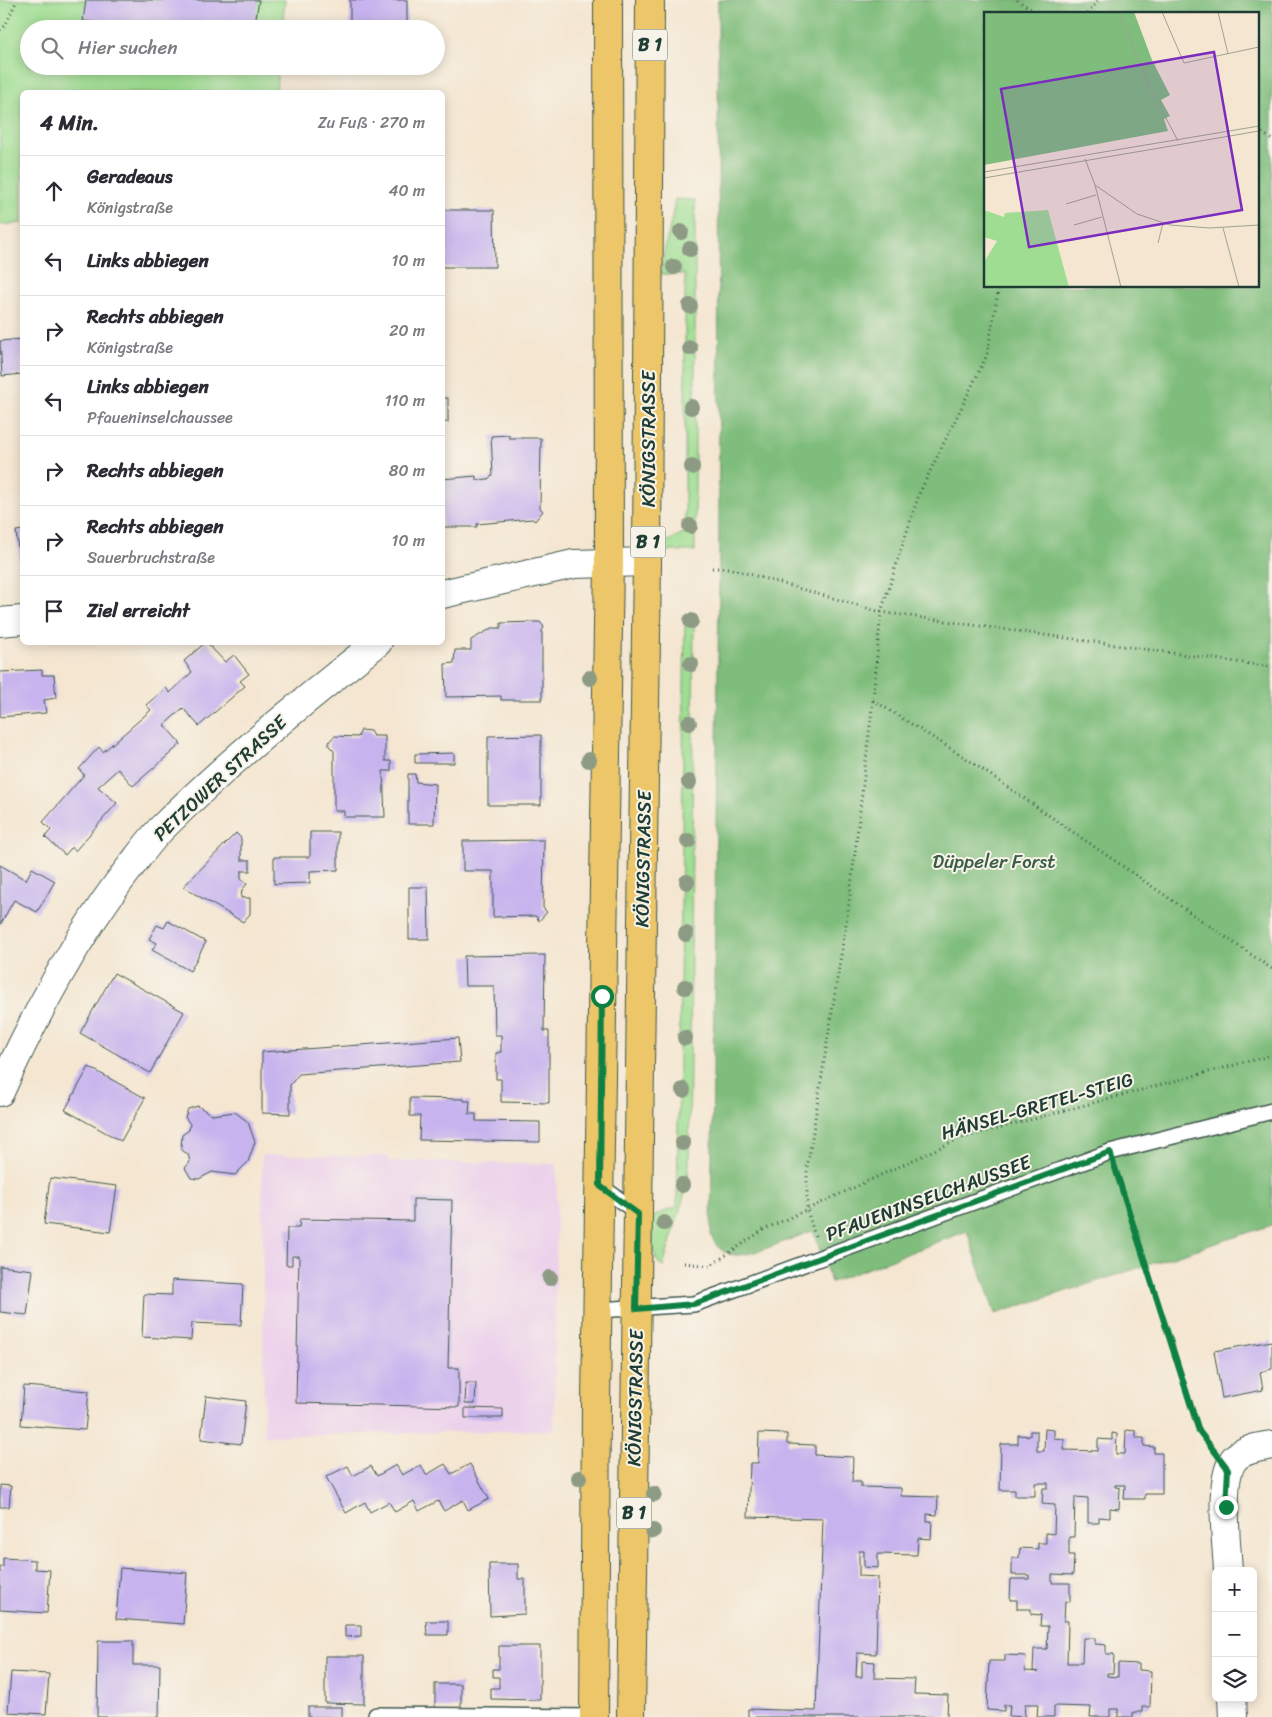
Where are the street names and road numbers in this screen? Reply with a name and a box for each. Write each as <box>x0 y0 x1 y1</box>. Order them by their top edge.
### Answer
road number: B 1 <box>632 30 668 60</box>
street label: KÖNIGSTRASSE <box>632 369 665 507</box>
road number: B 1 <box>630 526 666 558</box>
street label: PETZOWER STRASSE <box>145 706 296 849</box>
street label: KÖNIGSTRASSE <box>625 789 661 928</box>
street label: HÄNSEL-GRETEL-STEIG <box>937 1063 1137 1149</box>
street label: PFAUENINSELCHAUSSEE <box>821 1145 1037 1250</box>
street label: KÖNIGSTRASSE <box>617 1328 653 1467</box>
road number: B 1 <box>616 1498 652 1529</box>

